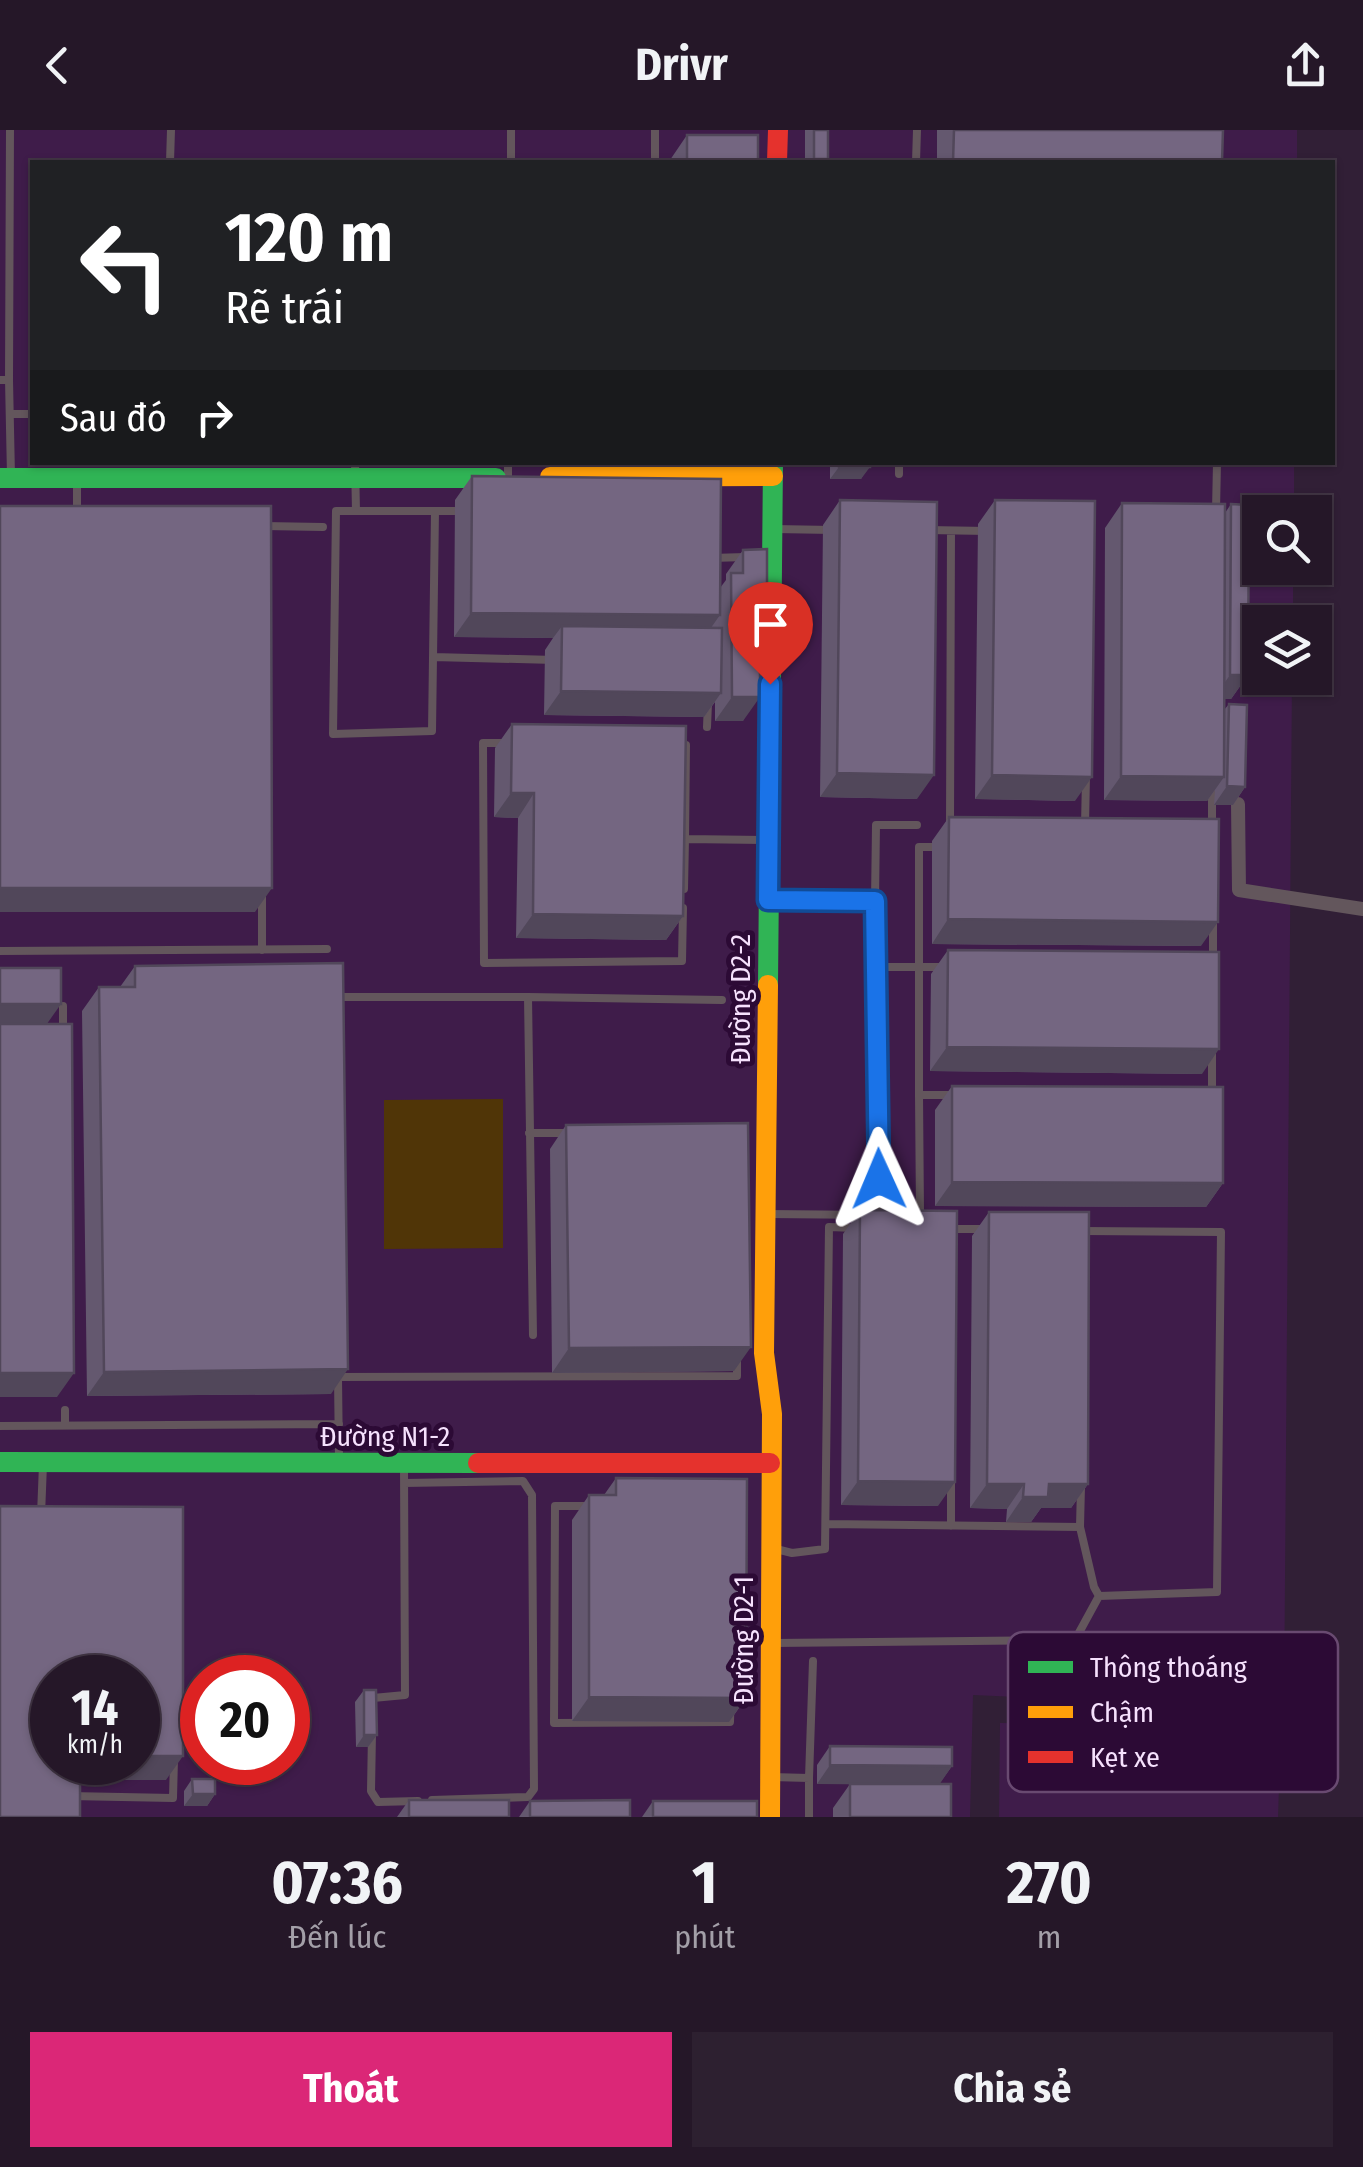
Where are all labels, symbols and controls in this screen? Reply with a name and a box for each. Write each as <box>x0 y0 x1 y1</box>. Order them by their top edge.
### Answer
icon: back <box>30 38 85 93</box>
text: Drivr <box>635 38 728 92</box>
icon: share <box>1278 38 1333 93</box>
text: 120 m <box>225 196 393 280</box>
icon: left <box>60 200 190 330</box>
text: Rẽ trái <box>225 281 344 335</box>
icon: right <box>187 390 242 445</box>
text: Sau đó <box>60 395 167 441</box>
map controls <box>1242 495 1332 695</box>
button: search <box>1242 495 1332 585</box>
pin <box>728 582 813 685</box>
icon: arrive <box>743 597 798 652</box>
button: layers <box>1242 605 1332 695</box>
street label: Đường D2-2 <box>724 934 757 1064</box>
position arrow <box>827 1127 931 1231</box>
street label: Đường N1-2 <box>320 1420 450 1453</box>
street label: Đường D2-1 <box>727 1576 760 1704</box>
legend <box>1008 1632 1338 1792</box>
text: Thông thoáng <box>1090 1651 1248 1684</box>
speed limit sign: 20 <box>180 1655 310 1785</box>
text: 14 <box>72 1678 118 1738</box>
text: Chậm <box>1090 1696 1154 1729</box>
text: km/h <box>67 1730 123 1760</box>
text: Kẹt xe <box>1090 1741 1160 1774</box>
text: 07:36 <box>271 1847 403 1919</box>
text: 1 <box>692 1847 717 1919</box>
text: 270 <box>1007 1847 1092 1919</box>
text: Đến lúc <box>288 1918 386 1956</box>
text: phút <box>674 1918 735 1956</box>
text: m <box>1037 1918 1061 1956</box>
button: Thoát <box>30 2032 672 2147</box>
button: Chia sẻ <box>692 2032 1333 2147</box>

